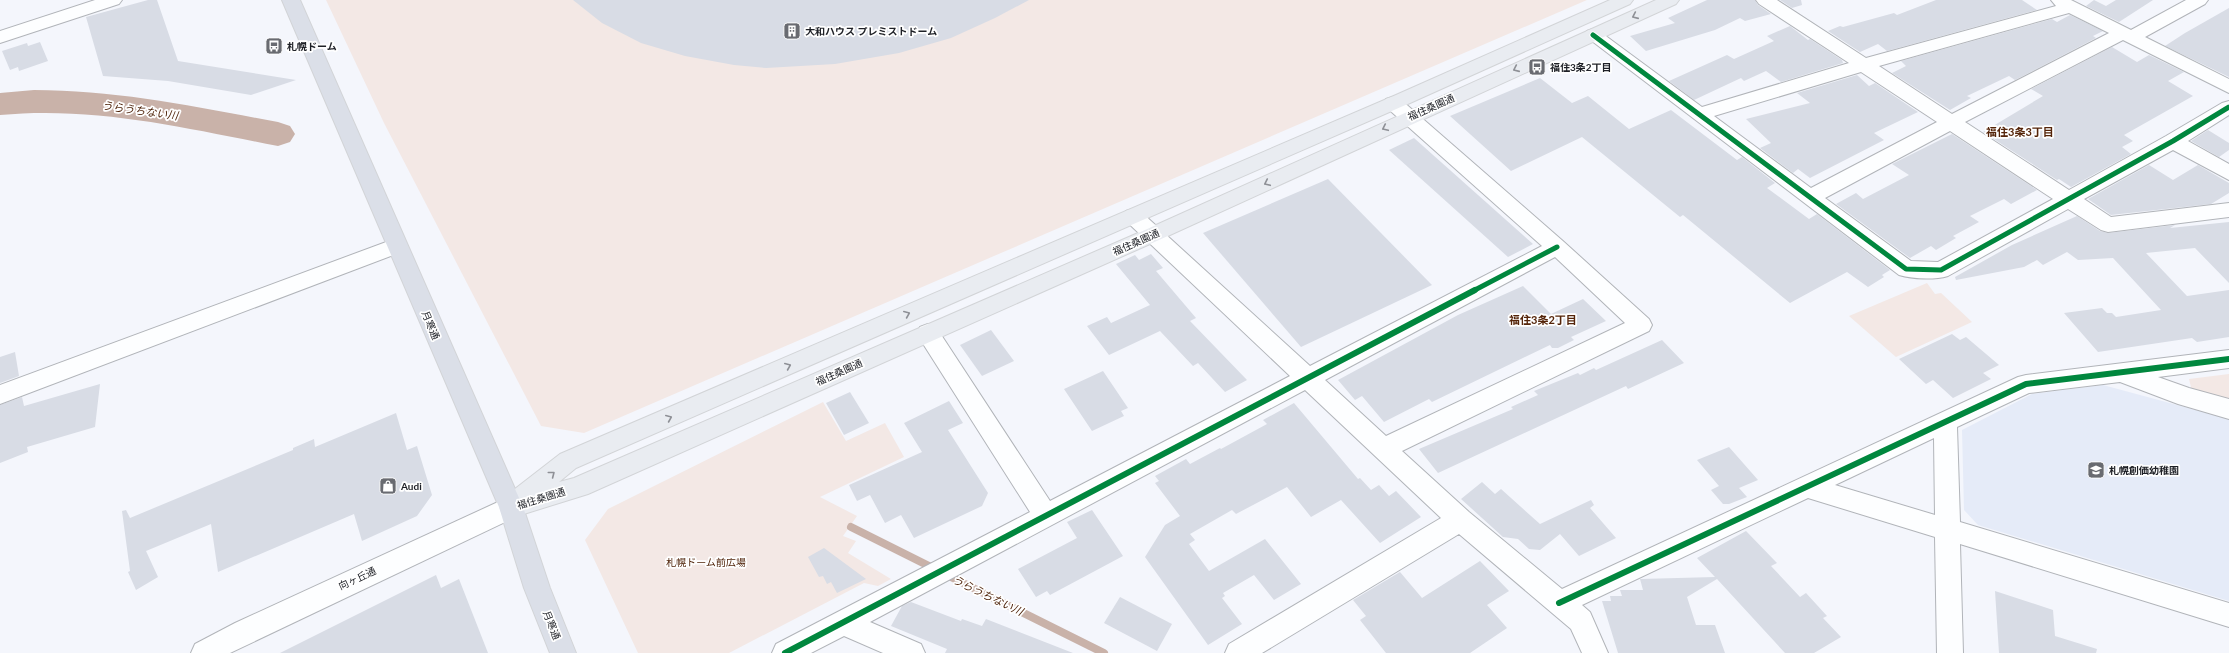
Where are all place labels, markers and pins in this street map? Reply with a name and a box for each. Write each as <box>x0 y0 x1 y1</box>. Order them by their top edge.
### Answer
building icon: 大和ハウス プレミストドーム <box>782 21 802 41</box>
place label: 大和ハウス プレミストドーム <box>805 25 937 37</box>
bus stop icon: 札幌ドーム <box>264 36 284 56</box>
place label: 札幌ドーム <box>287 40 337 52</box>
bus stop icon: 福住3条2丁目 <box>1527 57 1547 77</box>
place label: 福住3条2丁目 <box>1550 61 1612 73</box>
school or university icon: 札幌創価幼稚園 <box>2086 460 2106 480</box>
place label: 札幌創価幼稚園 <box>2109 464 2179 476</box>
shop icon: Audi <box>378 476 398 496</box>
place label: Audi <box>400 480 422 492</box>

